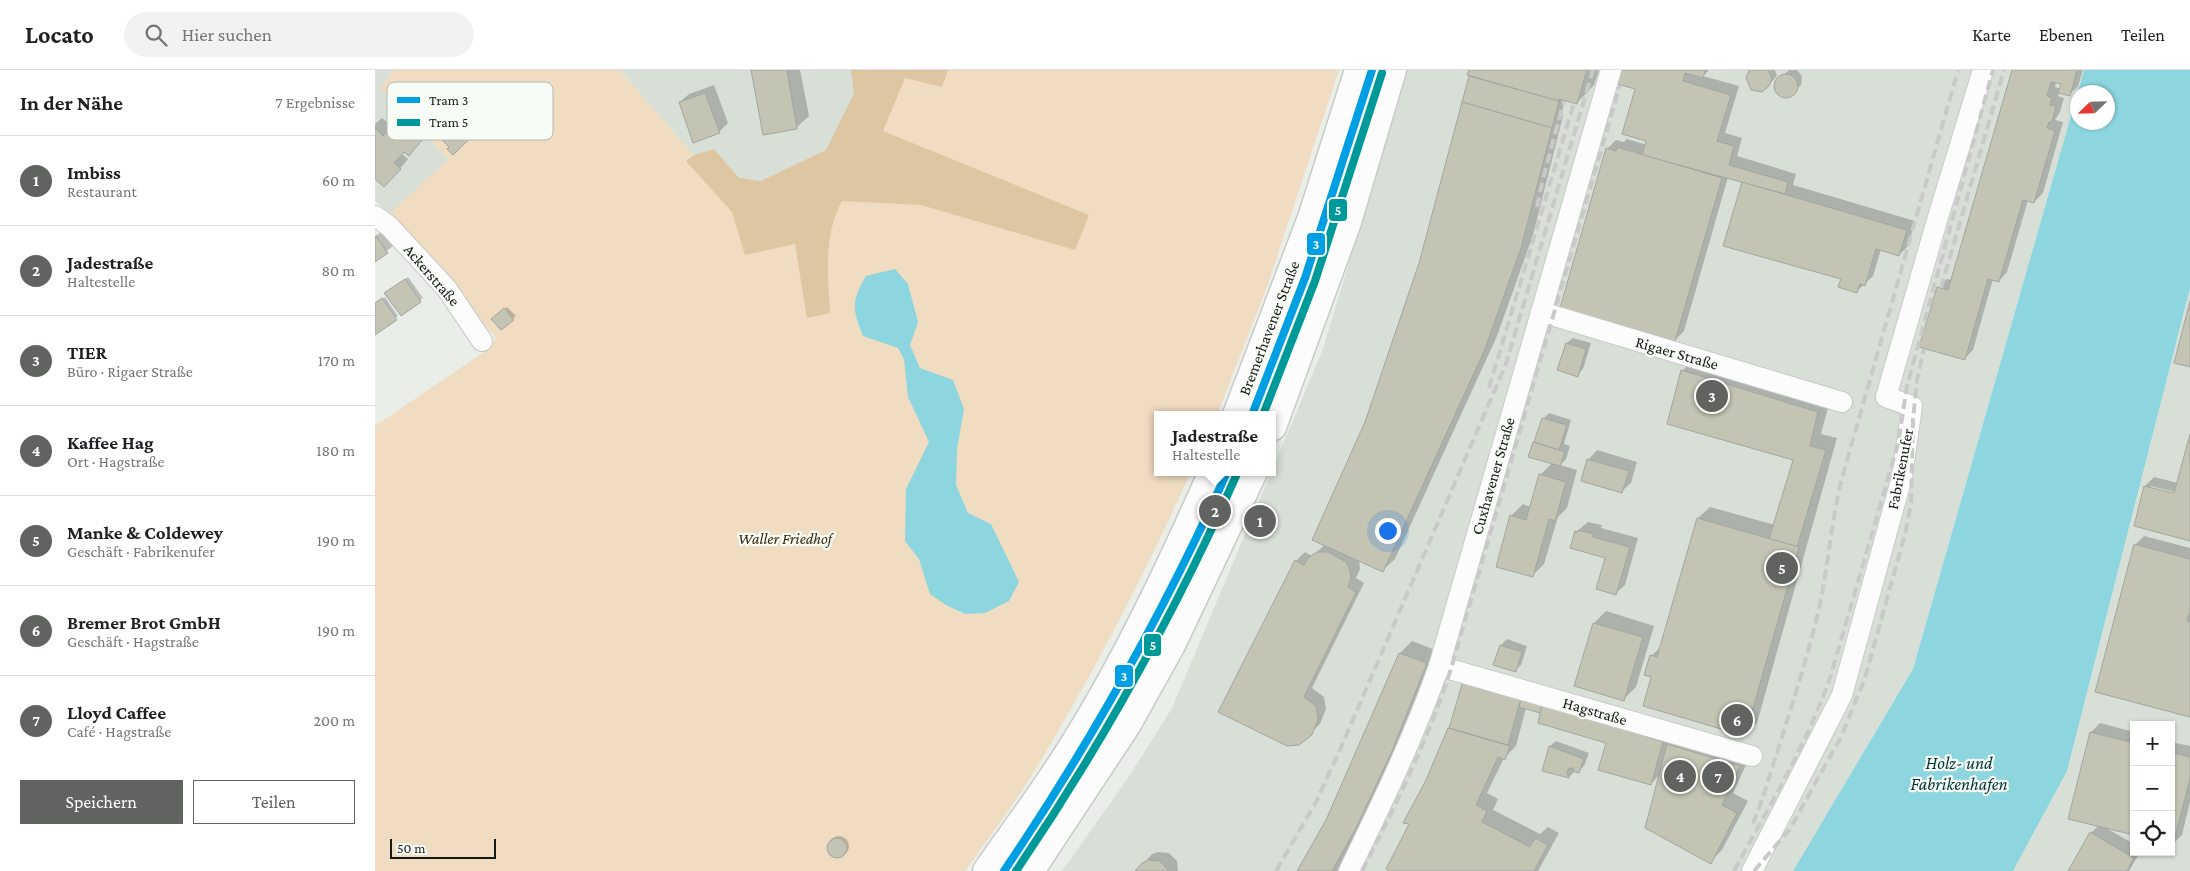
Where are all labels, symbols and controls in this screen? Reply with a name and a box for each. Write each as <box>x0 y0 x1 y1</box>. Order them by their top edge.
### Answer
search box <box>124 12 474 57</box>
text: Locato <box>25 21 94 48</box>
icon: search <box>142 21 170 49</box>
text: Hier suchen <box>182 24 272 45</box>
text: Karte <box>1972 25 2011 45</box>
text: Ebenen <box>2039 25 2093 45</box>
text: Teilen <box>2121 25 2165 45</box>
legend <box>387 82 553 140</box>
north arrow <box>2070 85 2115 130</box>
text: In der Nähe <box>20 91 123 115</box>
text: Tram 3 <box>429 92 468 108</box>
text: 7 Ergebnisse <box>275 94 355 111</box>
text: Tram 5 <box>429 114 468 130</box>
text: Imbiss <box>67 162 121 183</box>
text: 1 <box>33 172 39 189</box>
text: 60 m <box>322 172 355 189</box>
text: Restaurant <box>67 183 137 200</box>
line badge: 5 <box>1328 198 1348 222</box>
text: 5 <box>1335 202 1342 218</box>
line badge: 3 <box>1306 232 1326 256</box>
text: 3 <box>1313 236 1320 252</box>
street label: Ackerstraße <box>401 241 463 309</box>
text: Jadestraße <box>67 252 153 273</box>
street label: Bremerhavener Straße <box>1236 258 1302 398</box>
text: 2 <box>32 262 40 279</box>
text: 80 m <box>321 262 355 279</box>
text: Haltestelle <box>67 273 135 290</box>
street label: Rigaer Straße <box>1633 333 1720 374</box>
text: TIER <box>67 342 107 363</box>
text: 3 <box>32 352 40 369</box>
text: 170 m <box>318 352 355 369</box>
text: Büro · Rigaer Straße <box>67 363 193 380</box>
pin: 3 <box>1696 377 1728 415</box>
popup <box>1154 411 1276 476</box>
street label: Cuxhavener Straße <box>1468 415 1518 537</box>
text: Jadestraße <box>1172 425 1258 446</box>
street label: Fabrikenufer <box>1884 427 1916 511</box>
text: Kaffee Hag <box>67 432 154 453</box>
text: 4 <box>32 442 40 459</box>
text: 180 m <box>316 442 355 459</box>
text: Haltestelle <box>1172 446 1240 463</box>
text: Ort · Hagstraße <box>67 453 164 470</box>
pin: 2 <box>1199 492 1231 530</box>
pin: 1 <box>1244 502 1276 540</box>
your location <box>1375 518 1401 544</box>
text: Manke & Coldewey <box>67 522 223 543</box>
park label: Waller Friedhof <box>738 530 835 548</box>
text: 5 <box>32 532 40 549</box>
text: 190 m <box>317 532 355 549</box>
text: Geschäft · Fabrikenufer <box>67 543 215 560</box>
pin: 5 <box>1766 549 1798 587</box>
text: Bremer Brot GmbH <box>67 612 221 633</box>
text: 6 <box>32 622 40 639</box>
text: 190 m <box>317 622 355 639</box>
text: Geschäft · Hagstraße <box>67 633 199 650</box>
line badge: 5 <box>1143 633 1162 657</box>
text: 5 <box>1150 637 1157 653</box>
line badge: 3 <box>1114 664 1134 688</box>
text: 3 <box>1121 668 1128 684</box>
street label: Hagstraße <box>1561 694 1629 729</box>
pin: 6 <box>1721 701 1753 739</box>
text: Lloyd Caffee <box>67 702 166 723</box>
text: 7 <box>32 712 40 729</box>
text: 200 m <box>313 712 355 729</box>
map controls <box>2130 721 2175 856</box>
button: + <box>2130 721 2175 766</box>
text: Café · Hagstraße <box>67 723 171 740</box>
water label: Holz- und Fabrikenhafen <box>1910 753 2008 794</box>
pin: 4 <box>1664 757 1696 795</box>
pin: 7 <box>1702 758 1734 796</box>
button: − <box>2130 766 2175 811</box>
button: Speichern <box>20 780 183 824</box>
button: Teilen <box>193 780 355 824</box>
button: locate <box>2130 811 2175 856</box>
scale bar <box>390 836 496 859</box>
text: 50 m <box>397 840 425 856</box>

